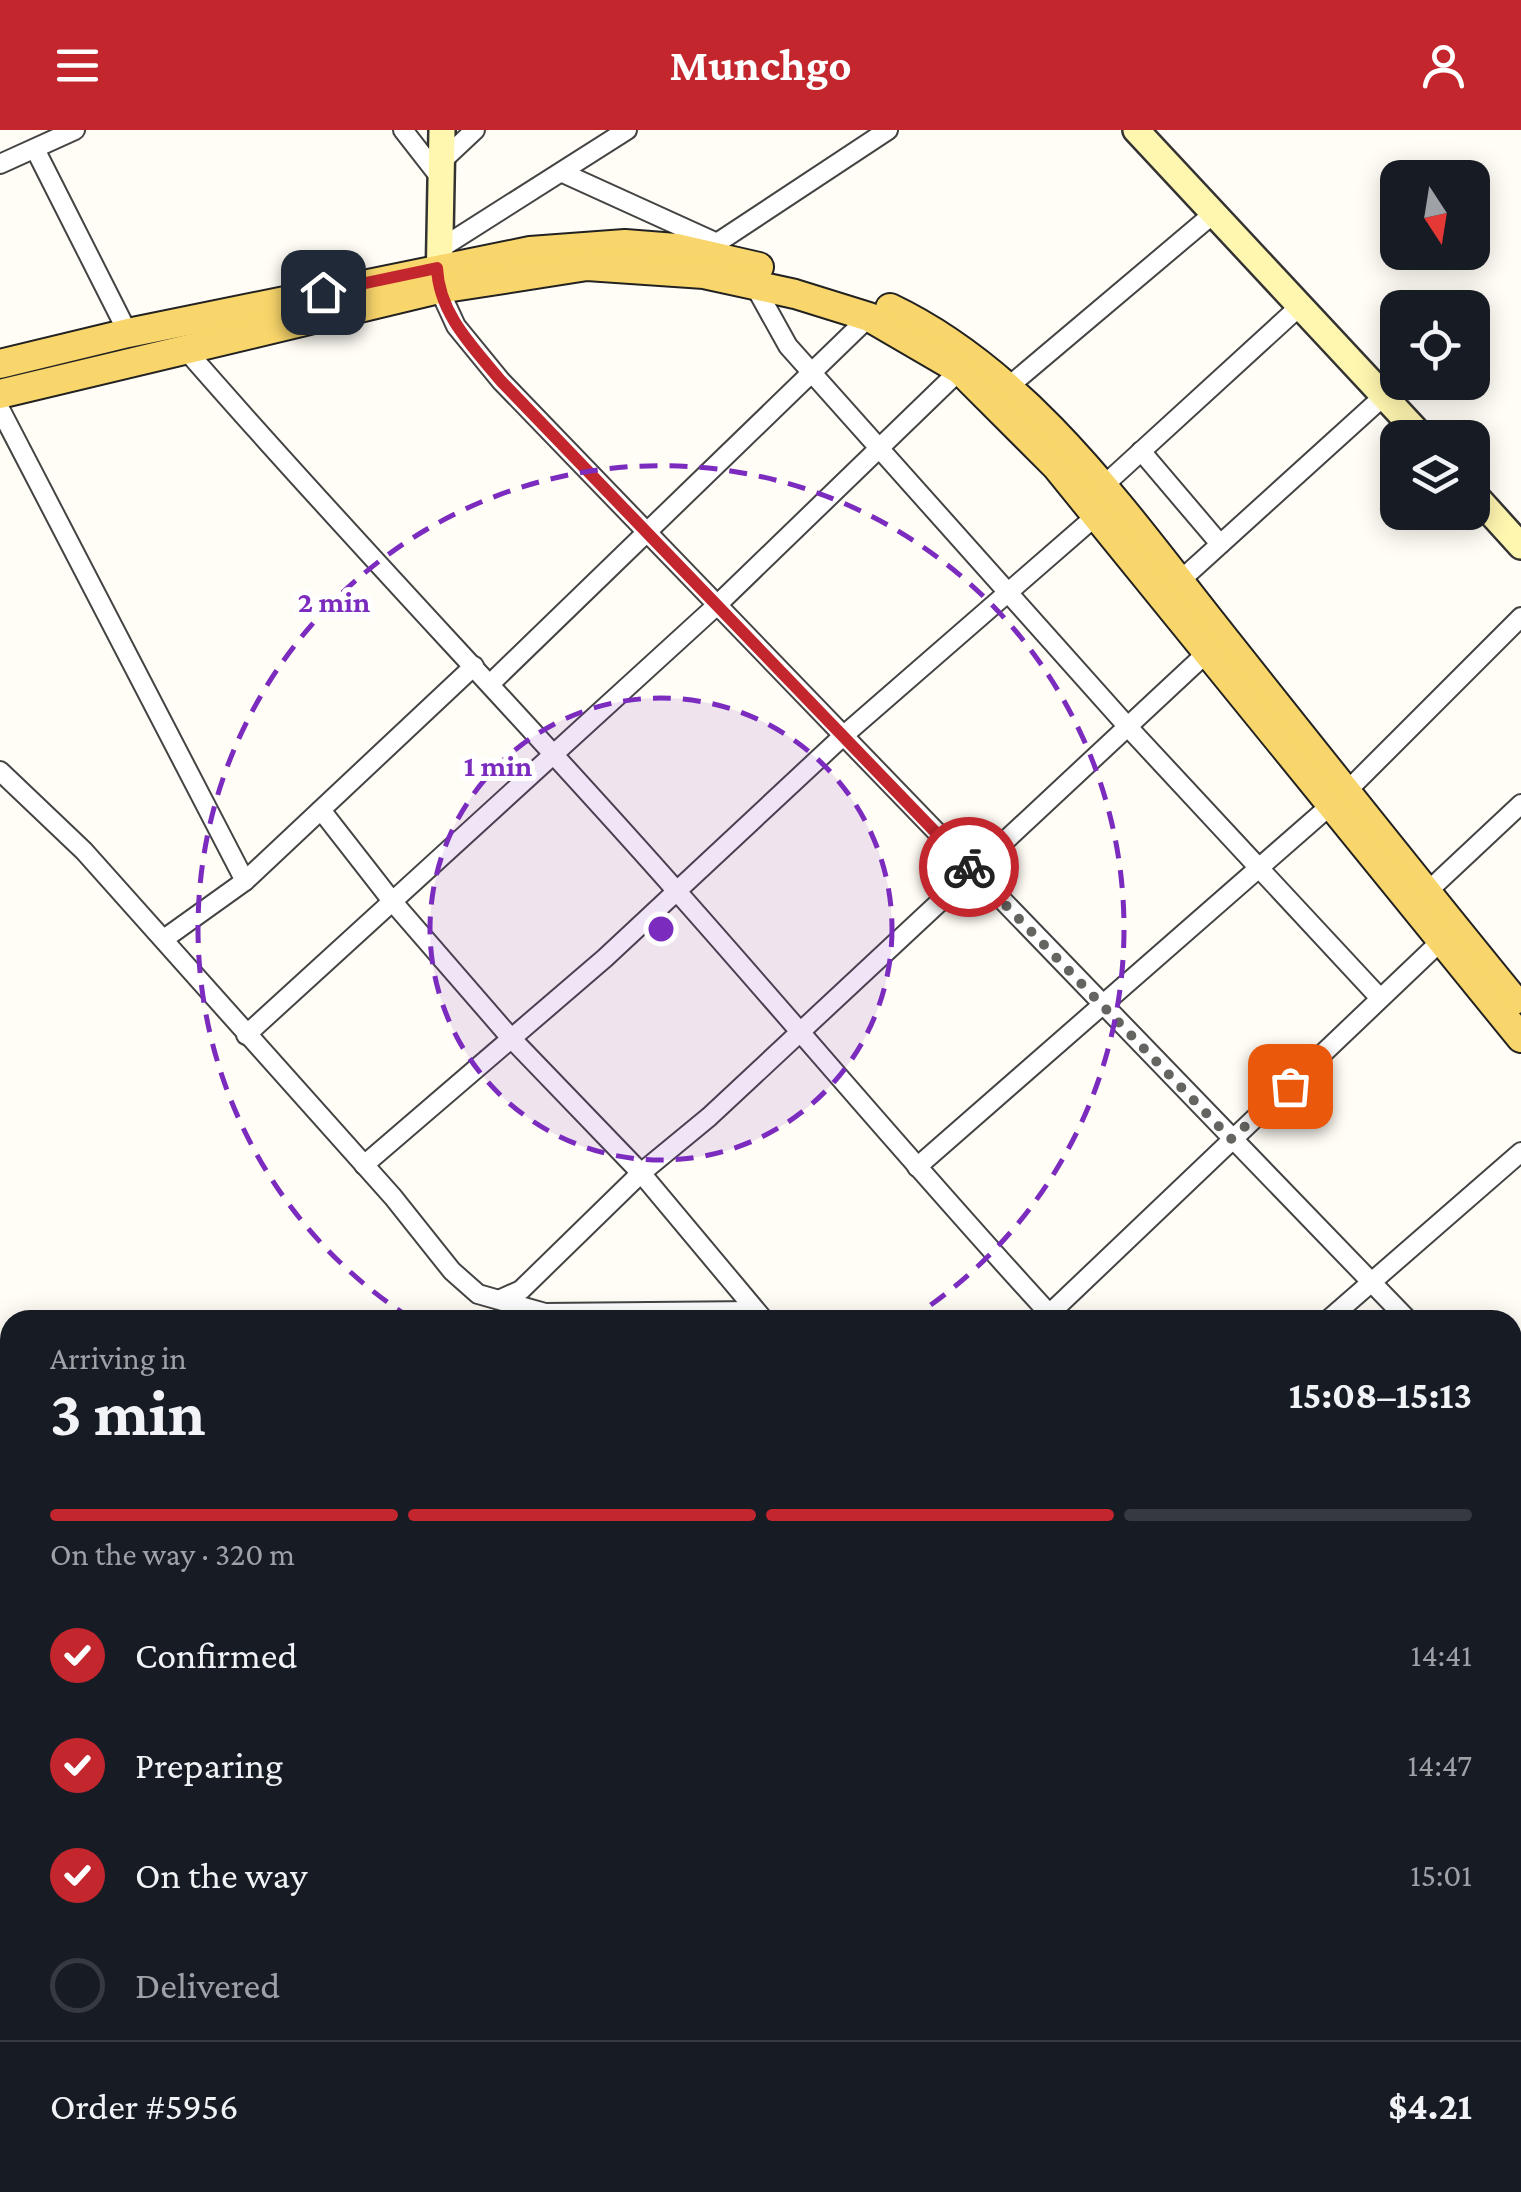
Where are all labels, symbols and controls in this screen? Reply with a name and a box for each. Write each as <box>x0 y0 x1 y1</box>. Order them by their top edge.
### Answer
icon: menu <box>50 38 105 93</box>
icon: person <box>1416 38 1471 93</box>
text: Munchgo <box>669 40 852 90</box>
north arrow <box>1380 160 1490 270</box>
map controls <box>1380 160 1490 530</box>
pin <box>281 250 366 335</box>
icon: home <box>296 265 351 320</box>
button: locate <box>1380 290 1490 400</box>
button: layers <box>1380 420 1490 530</box>
text: 2 min <box>298 585 370 618</box>
text: 1 min <box>464 749 532 782</box>
courier <box>919 817 1019 917</box>
icon: bike <box>942 840 997 895</box>
centre of rings <box>643 911 679 947</box>
pin <box>1248 1044 1333 1129</box>
icon: bag <box>1263 1059 1318 1114</box>
text: Arriving in <box>50 1340 187 1376</box>
text: 15:08–15:13 <box>1289 1374 1472 1416</box>
text: 3 min <box>50 1377 205 1449</box>
text: On the way · 320 m <box>50 1536 295 1572</box>
icon: check <box>50 1628 105 1683</box>
text: Confirmed <box>135 1634 298 1676</box>
text: 14:41 <box>1411 1637 1472 1673</box>
icon: check <box>50 1738 105 1793</box>
text: Preparing <box>135 1744 283 1786</box>
text: 14:47 <box>1407 1747 1472 1783</box>
icon: check <box>50 1848 105 1903</box>
text: On the way <box>135 1854 307 1896</box>
text: 15:01 <box>1410 1857 1472 1893</box>
text: Delivered <box>135 1964 280 2006</box>
text: Order #5956 <box>50 2085 239 2127</box>
text: $4.21 <box>1388 2085 1472 2127</box>

